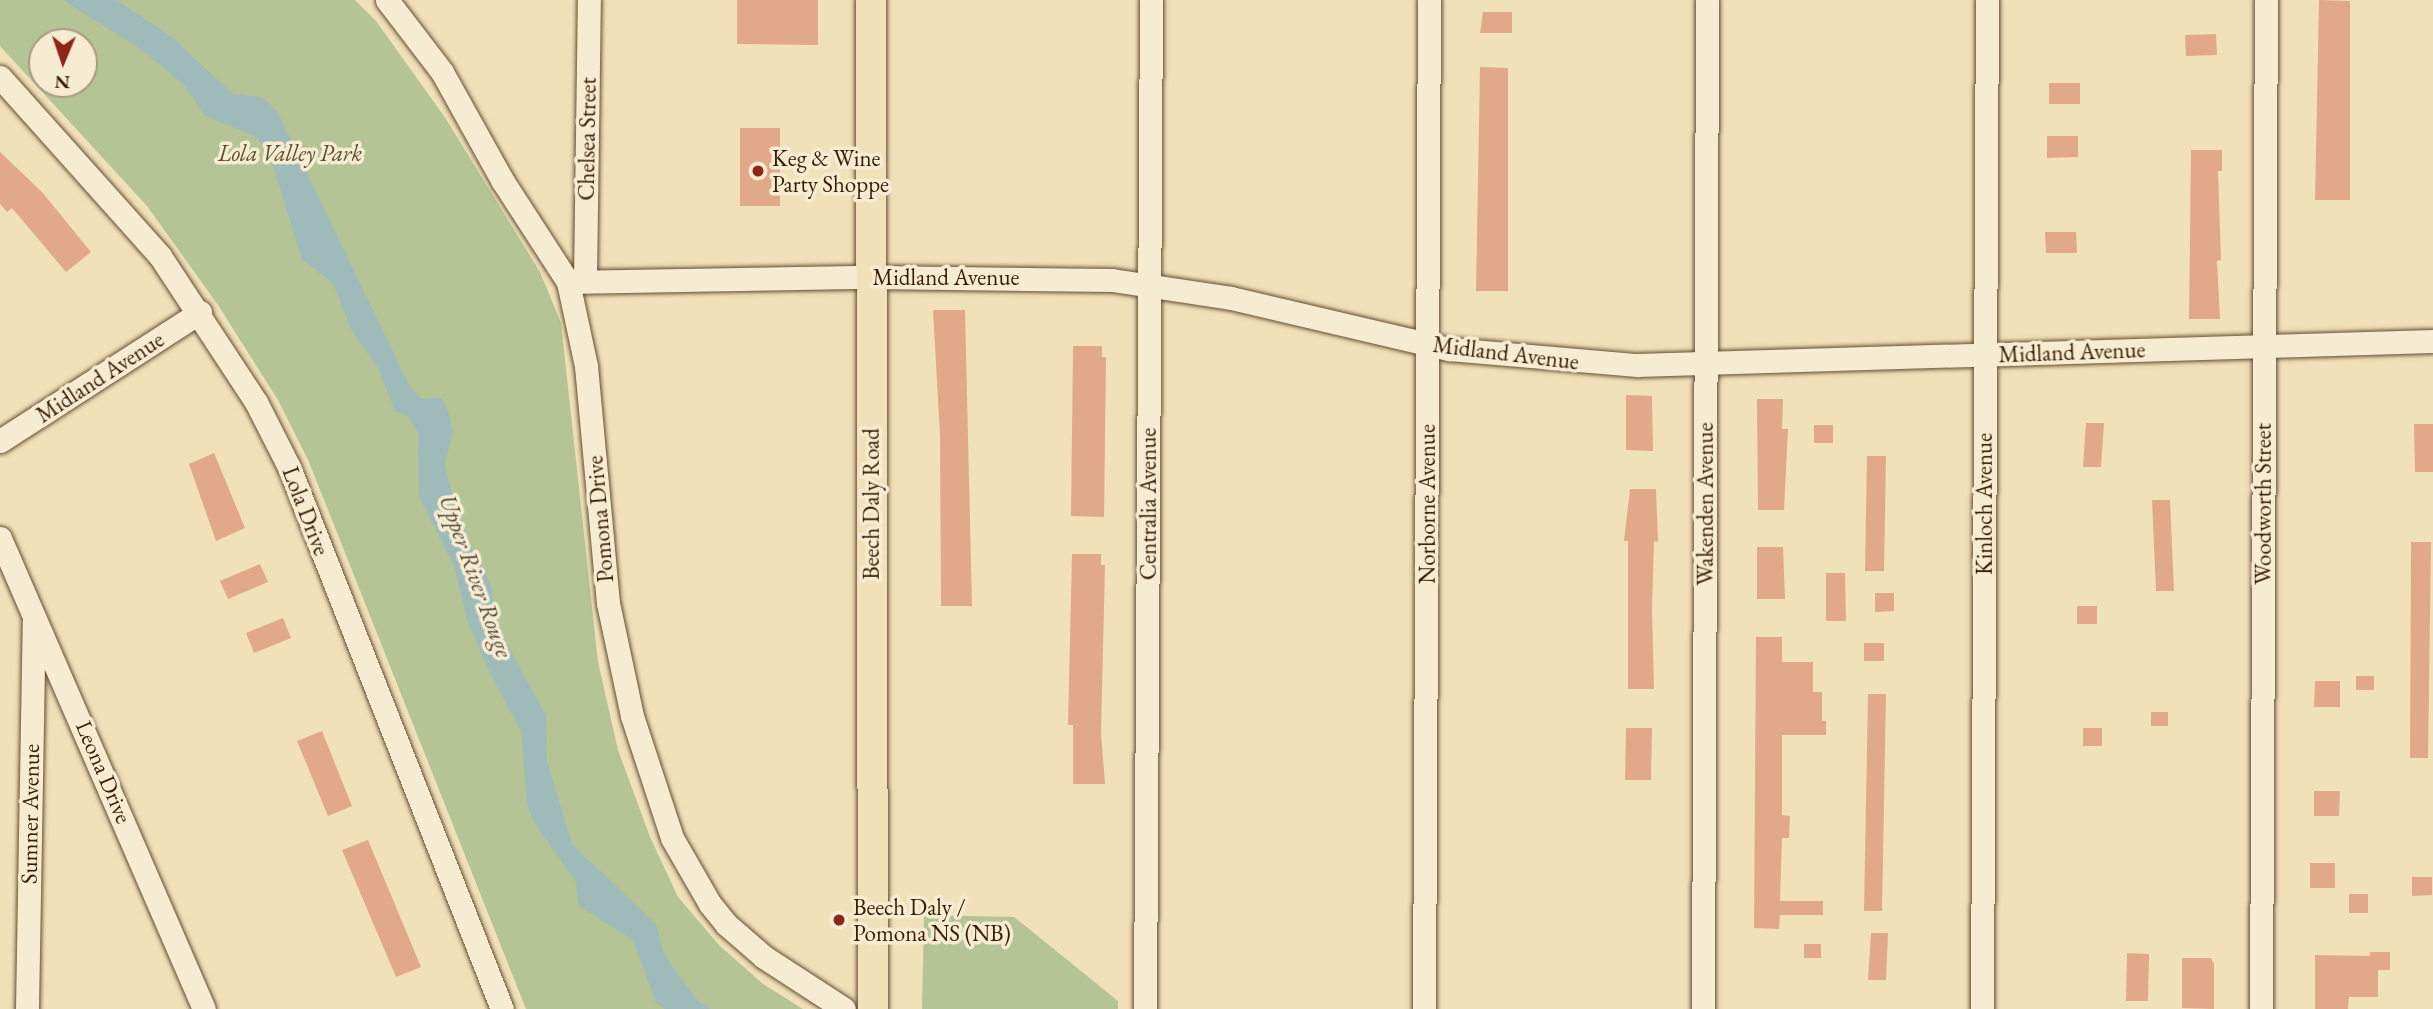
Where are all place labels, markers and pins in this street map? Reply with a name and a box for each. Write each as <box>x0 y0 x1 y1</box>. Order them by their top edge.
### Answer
place label: Keg & Wine Party Shoppe <box>772 144 889 198</box>
marker: Keg & Wine Party Shoppe <box>750 163 766 179</box>
place label: Beech Daly / Pomona NS (NB) <box>853 893 1011 947</box>
marker: Beech Daly / Pomona NS (NB) <box>831 912 847 928</box>

